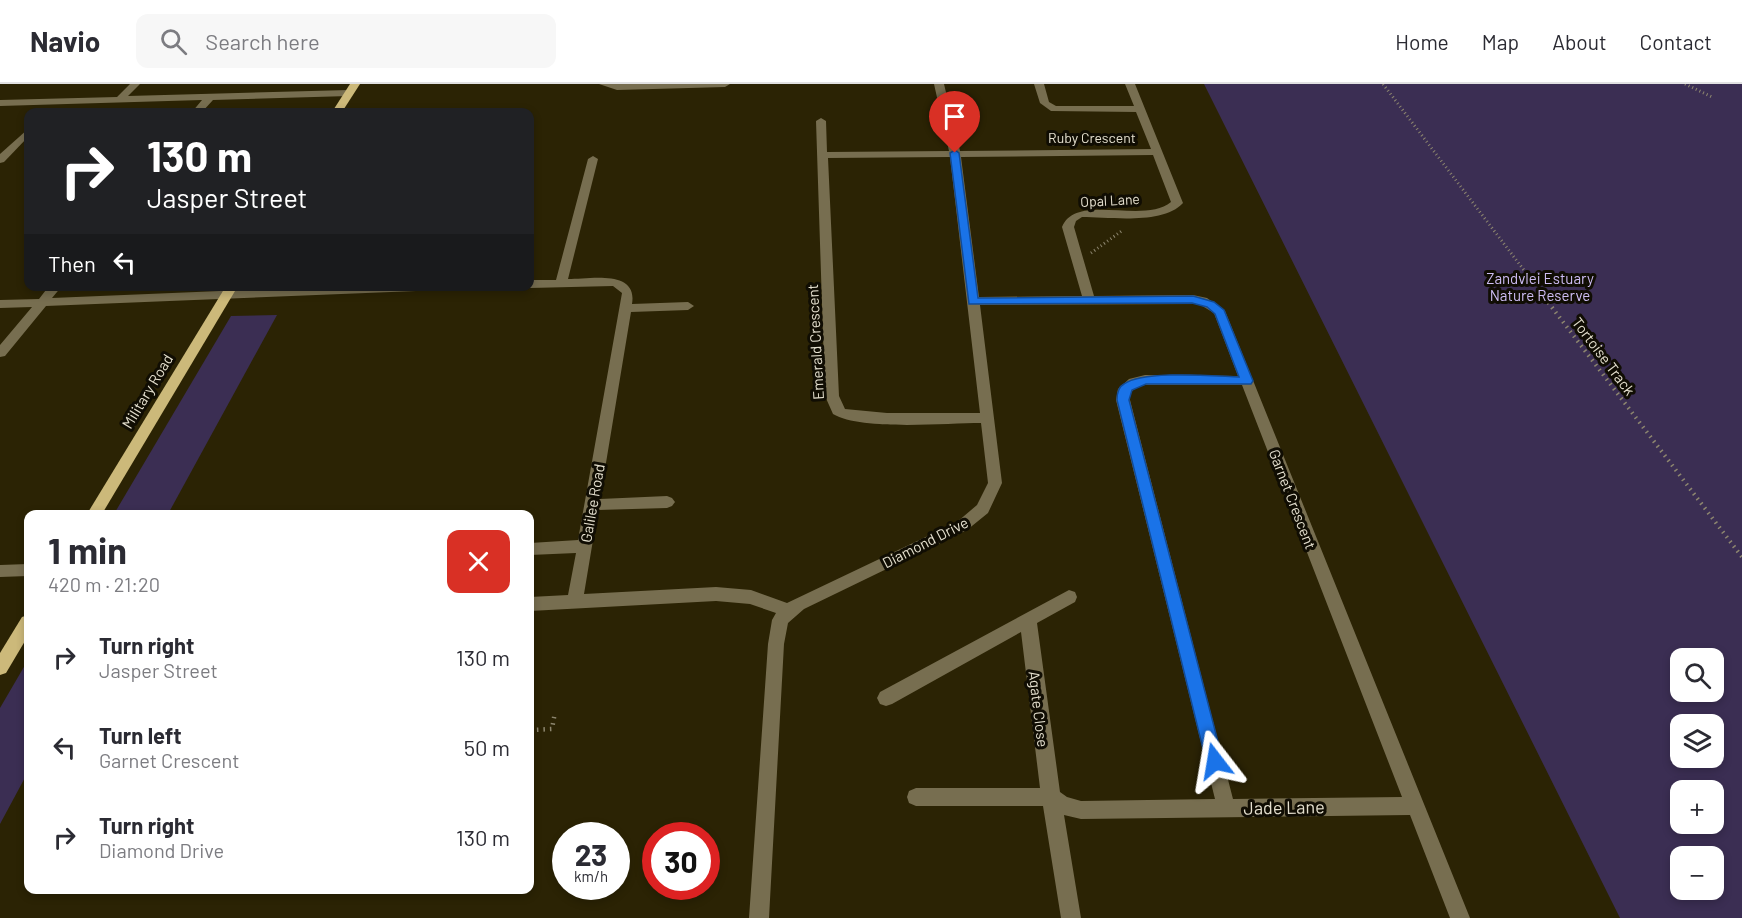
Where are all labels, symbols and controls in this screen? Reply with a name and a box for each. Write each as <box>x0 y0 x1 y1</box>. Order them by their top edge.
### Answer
search box <box>136 14 556 68</box>
text: Navio <box>30 24 100 58</box>
icon: search <box>157 25 190 58</box>
text: Search here <box>205 28 320 54</box>
text: Home <box>1395 29 1449 54</box>
text: Map <box>1482 29 1519 54</box>
text: About <box>1552 29 1607 54</box>
text: Contact <box>1640 29 1712 54</box>
pin <box>929 91 980 153</box>
icon: arrive <box>938 100 971 133</box>
street label: Ruby Crescent <box>1048 129 1136 146</box>
text: 130 m <box>147 130 252 180</box>
icon: right <box>48 132 126 210</box>
text: Jasper Street <box>147 181 307 213</box>
street label: Opal Lane <box>1080 190 1140 210</box>
icon: left <box>108 246 141 279</box>
text: Then <box>48 250 96 276</box>
park label: Zandvlei Estuary Nature Reserve <box>1486 269 1594 304</box>
street label: Emerald Crescent <box>803 284 827 400</box>
street label: Tortoise Track <box>1569 313 1639 399</box>
street label: Military Road <box>118 350 176 432</box>
street label: Garnet Crescent <box>1266 447 1320 551</box>
street label: Galilee Road <box>576 462 608 544</box>
street label: Diamond Drive <box>879 513 971 571</box>
text: 1 min <box>48 528 127 571</box>
button: close <box>447 530 510 593</box>
text: 420 m · 21:20 <box>48 572 160 596</box>
text: Turn right <box>99 632 194 658</box>
icon: right <box>48 641 81 674</box>
text: 130 m <box>456 644 510 670</box>
map controls <box>1670 648 1724 900</box>
button: search <box>1670 648 1724 702</box>
text: Jasper Street <box>99 658 218 682</box>
street label: Agate Close <box>1025 670 1053 748</box>
button: layers <box>1670 714 1724 768</box>
text: Turn left <box>99 722 182 748</box>
position arrow <box>1183 729 1247 793</box>
icon: left <box>48 731 81 764</box>
text: 50 m <box>464 734 510 760</box>
text: Garnet Crescent <box>99 748 240 772</box>
button: + <box>1670 780 1724 834</box>
street label: Jade Lane <box>1243 795 1325 819</box>
text: Turn right <box>99 812 194 838</box>
icon: right <box>48 821 81 854</box>
speed limit sign: 30 <box>642 822 720 900</box>
text: 130 m <box>456 824 510 850</box>
text: 23 <box>575 836 607 872</box>
text: Diamond Drive <box>99 838 224 862</box>
button: − <box>1670 846 1724 900</box>
text: km/h <box>574 867 608 885</box>

